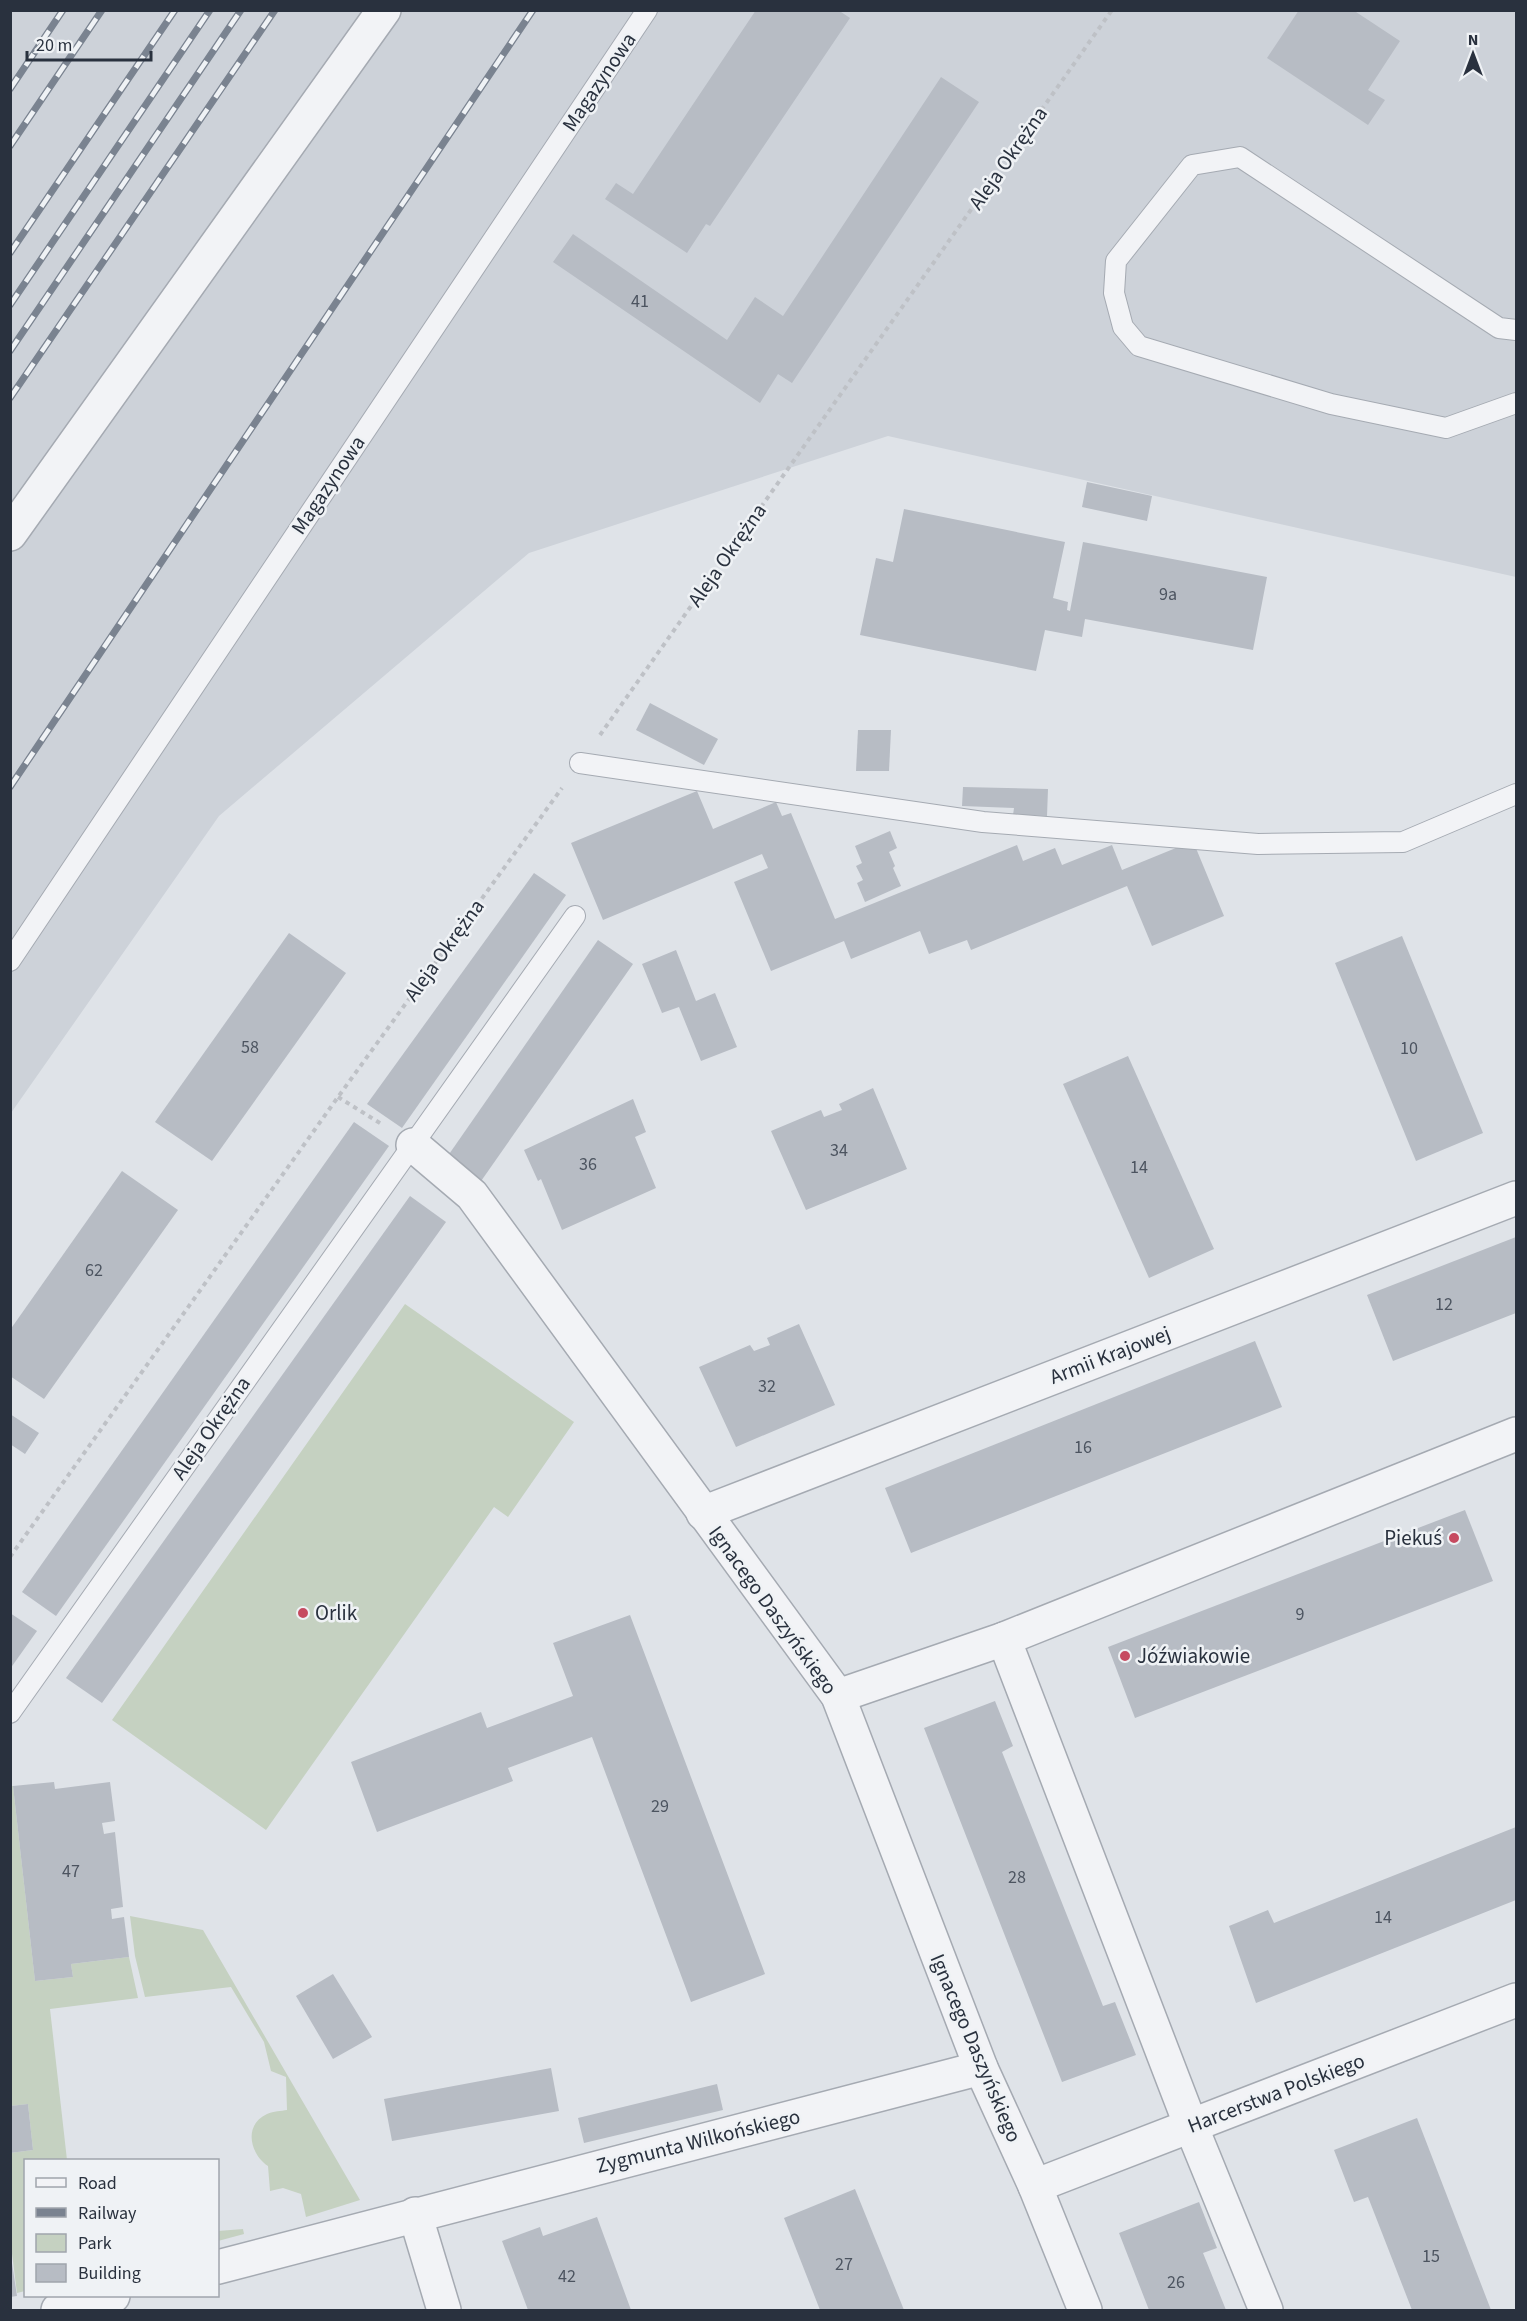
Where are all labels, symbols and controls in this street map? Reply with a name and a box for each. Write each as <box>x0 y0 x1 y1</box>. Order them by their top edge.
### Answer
scale bar <box>27 24 152 62</box>
north arrow <box>1443 24 1503 84</box>
street label: Magazynowa <box>555 27 643 137</box>
text: N <box>1468 29 1478 51</box>
text: 20 m <box>36 33 72 58</box>
street label: Aleja Okrężna <box>961 100 1055 216</box>
house number: 41 <box>631 289 649 314</box>
street label: Magazynowa <box>284 430 372 540</box>
street label: Aleja Okrężna <box>680 497 774 613</box>
house number: 9a <box>1159 582 1177 607</box>
street label: Aleja Okrężna <box>397 893 491 1007</box>
house number: 58 <box>241 1035 259 1060</box>
house number: 10 <box>1400 1036 1418 1061</box>
house number: 34 <box>830 1138 848 1163</box>
house number: 36 <box>579 1152 597 1177</box>
house number: 14 <box>1130 1155 1148 1180</box>
house number: 62 <box>85 1258 103 1283</box>
house number: 12 <box>1435 1292 1453 1317</box>
street label: Armii Krajowej <box>1045 1318 1175 1392</box>
street label: Aleja Okrężna <box>164 1370 258 1486</box>
house number: 32 <box>758 1374 776 1399</box>
house number: 16 <box>1074 1435 1092 1460</box>
street label: Ignacego Daszyńskiego <box>701 1519 845 1701</box>
place label: Piekuś <box>1384 1523 1442 1553</box>
marker: Piekuś <box>1447 1531 1461 1545</box>
place label: Orlik <box>315 1598 358 1628</box>
house number: 9 <box>1296 1602 1305 1627</box>
marker: Orlik <box>296 1606 310 1620</box>
place label: Jóźwiakowie <box>1137 1641 1250 1671</box>
marker: Jóźwiakowie <box>1118 1649 1132 1663</box>
house number: 29 <box>651 1794 669 1819</box>
house number: 47 <box>62 1859 80 1884</box>
house number: 28 <box>1008 1865 1026 1890</box>
house number: 14 <box>1374 1905 1392 1930</box>
street label: Ignacego Daszyńskiego <box>923 1949 1029 2147</box>
street label: Harcerstwa Polskiego <box>1183 2045 1369 2141</box>
street label: Zygmunta Wilkońskiego <box>593 2101 803 2181</box>
legend <box>24 2159 219 2297</box>
text: Road <box>78 2171 117 2196</box>
text: Railway <box>78 2201 137 2226</box>
text: Park <box>78 2231 112 2256</box>
house number: 15 <box>1422 2244 1440 2269</box>
house number: 27 <box>835 2252 853 2277</box>
text: Building <box>78 2261 141 2286</box>
house number: 42 <box>558 2264 576 2289</box>
house number: 26 <box>1167 2270 1185 2295</box>

